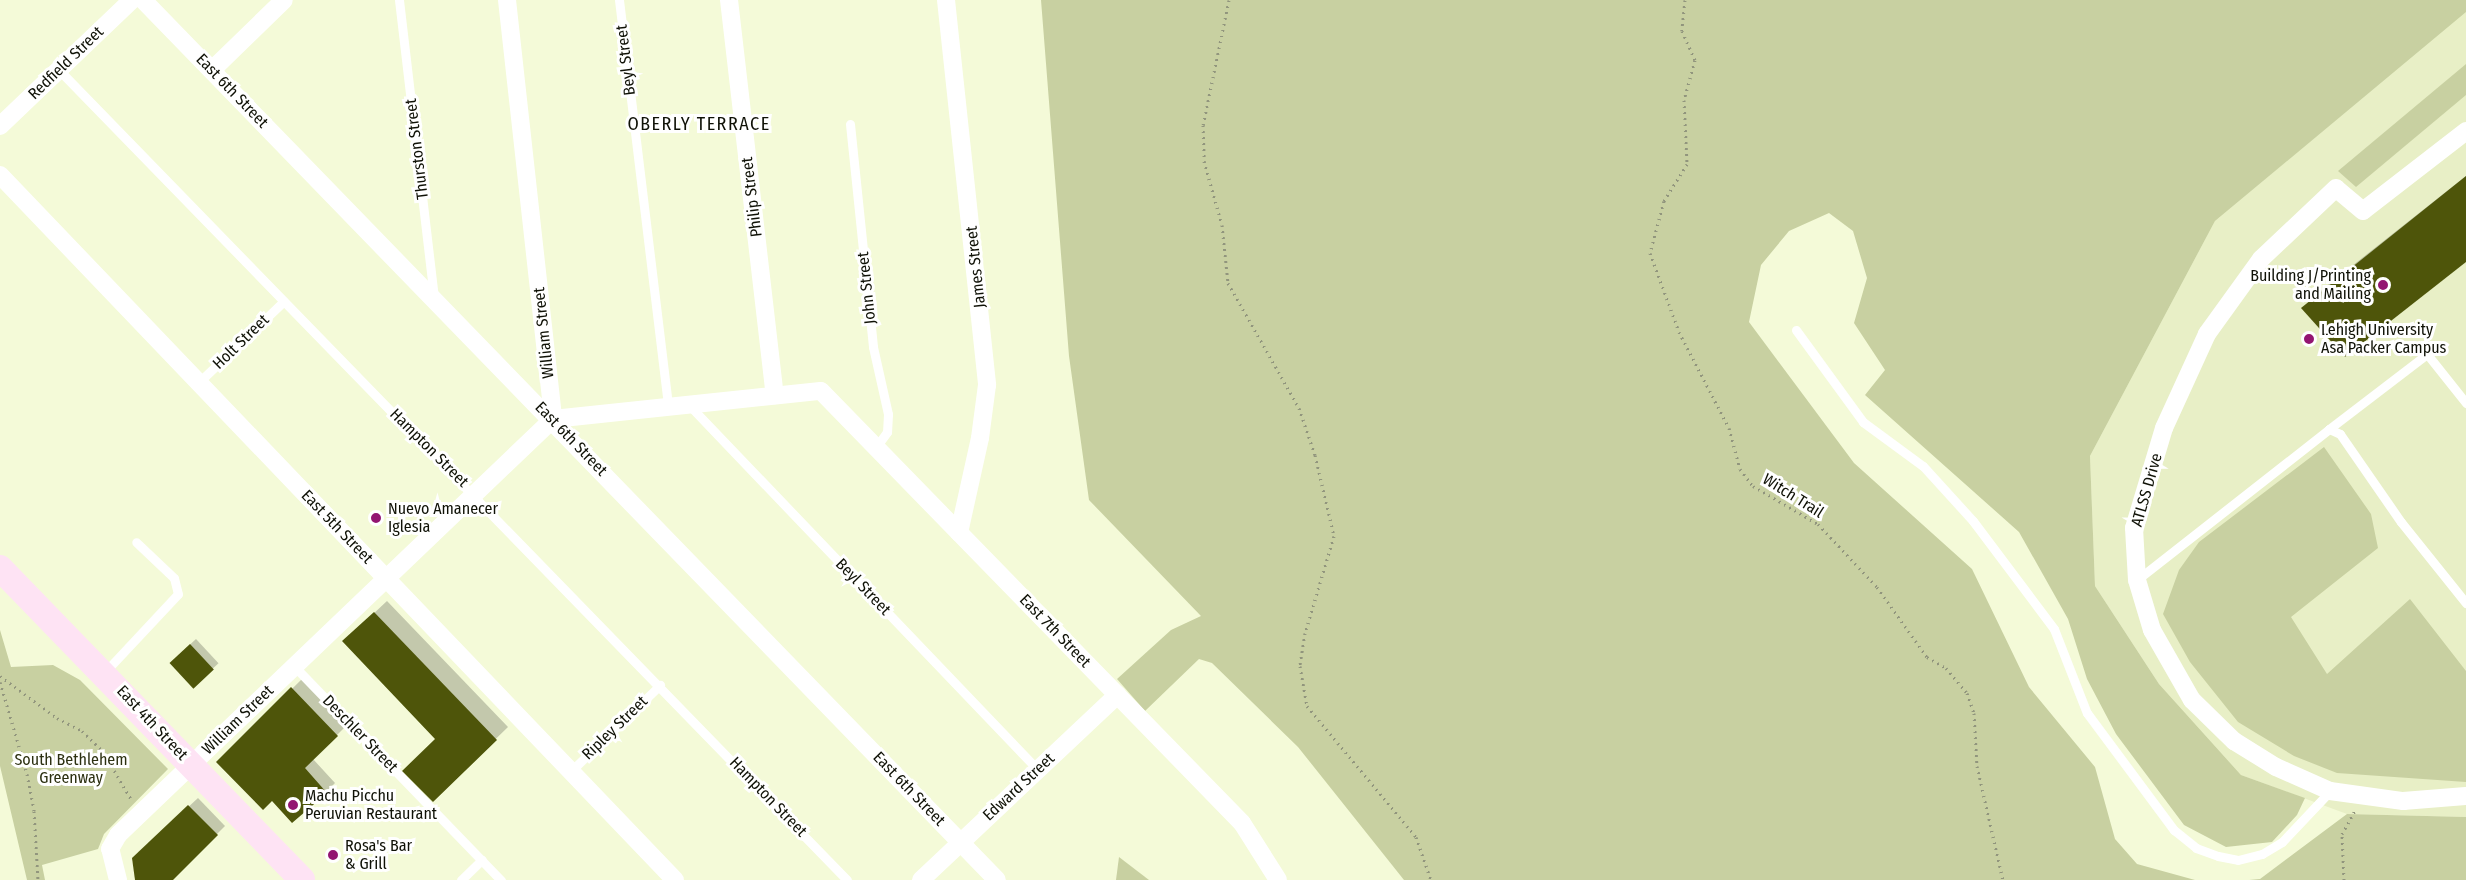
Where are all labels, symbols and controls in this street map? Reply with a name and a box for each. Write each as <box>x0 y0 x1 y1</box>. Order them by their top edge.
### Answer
street label: Redfield Street <box>24 22 108 104</box>
street label: Beyl Street <box>612 24 640 96</box>
street label: East 6th Street <box>192 50 272 132</box>
street label: Thurston Street <box>401 98 433 200</box>
district label: OBERLY TERRACE <box>627 113 771 135</box>
street label: Philip Street <box>738 156 766 238</box>
street label: James Street <box>962 225 990 309</box>
street label: John Street <box>854 251 880 325</box>
place label: Building J/Printing and Mailing <box>2250 266 2371 304</box>
marker: Building J/Printing and Mailing <box>2376 278 2390 292</box>
street label: William Street <box>530 286 558 380</box>
street label: Holt Street <box>209 311 273 373</box>
place label: Lehigh University Asa Packer Campus <box>2321 320 2446 358</box>
marker: Lehigh University Asa Packer Campus <box>2302 332 2316 346</box>
street label: East 6th Street <box>531 398 611 480</box>
street label: Hampton Street <box>386 405 472 491</box>
street label: ATLSS Drive <box>2127 451 2167 529</box>
street label: Witch Trail <box>1759 470 1827 522</box>
street label: East 5th Street <box>297 486 377 568</box>
place label: Nuevo Amanecer Iglesia <box>388 499 498 537</box>
marker: Nuevo Amanecer Iglesia <box>369 511 383 525</box>
street label: Beyl Street <box>831 555 895 619</box>
street label: East 7th Street <box>1015 590 1095 672</box>
street label: William Street <box>198 681 278 759</box>
street label: East 4th Street <box>112 682 192 764</box>
street label: Deschler Street <box>318 691 402 777</box>
street label: Ripley Street <box>578 692 652 764</box>
street label: East 6th Street <box>869 748 949 830</box>
street label: Edward Street <box>979 749 1059 825</box>
park label: South Bethlehem Greenway <box>14 750 128 788</box>
street label: Hampton Street <box>725 753 811 841</box>
place label: Machu Picchu Peruvian Restaurant <box>305 786 437 824</box>
marker: Machu Picchu Peruvian Restaurant <box>286 798 300 812</box>
place label: Rosa's Bar & Grill <box>345 836 412 874</box>
marker: Rosa's Bar & Grill <box>326 848 340 862</box>

